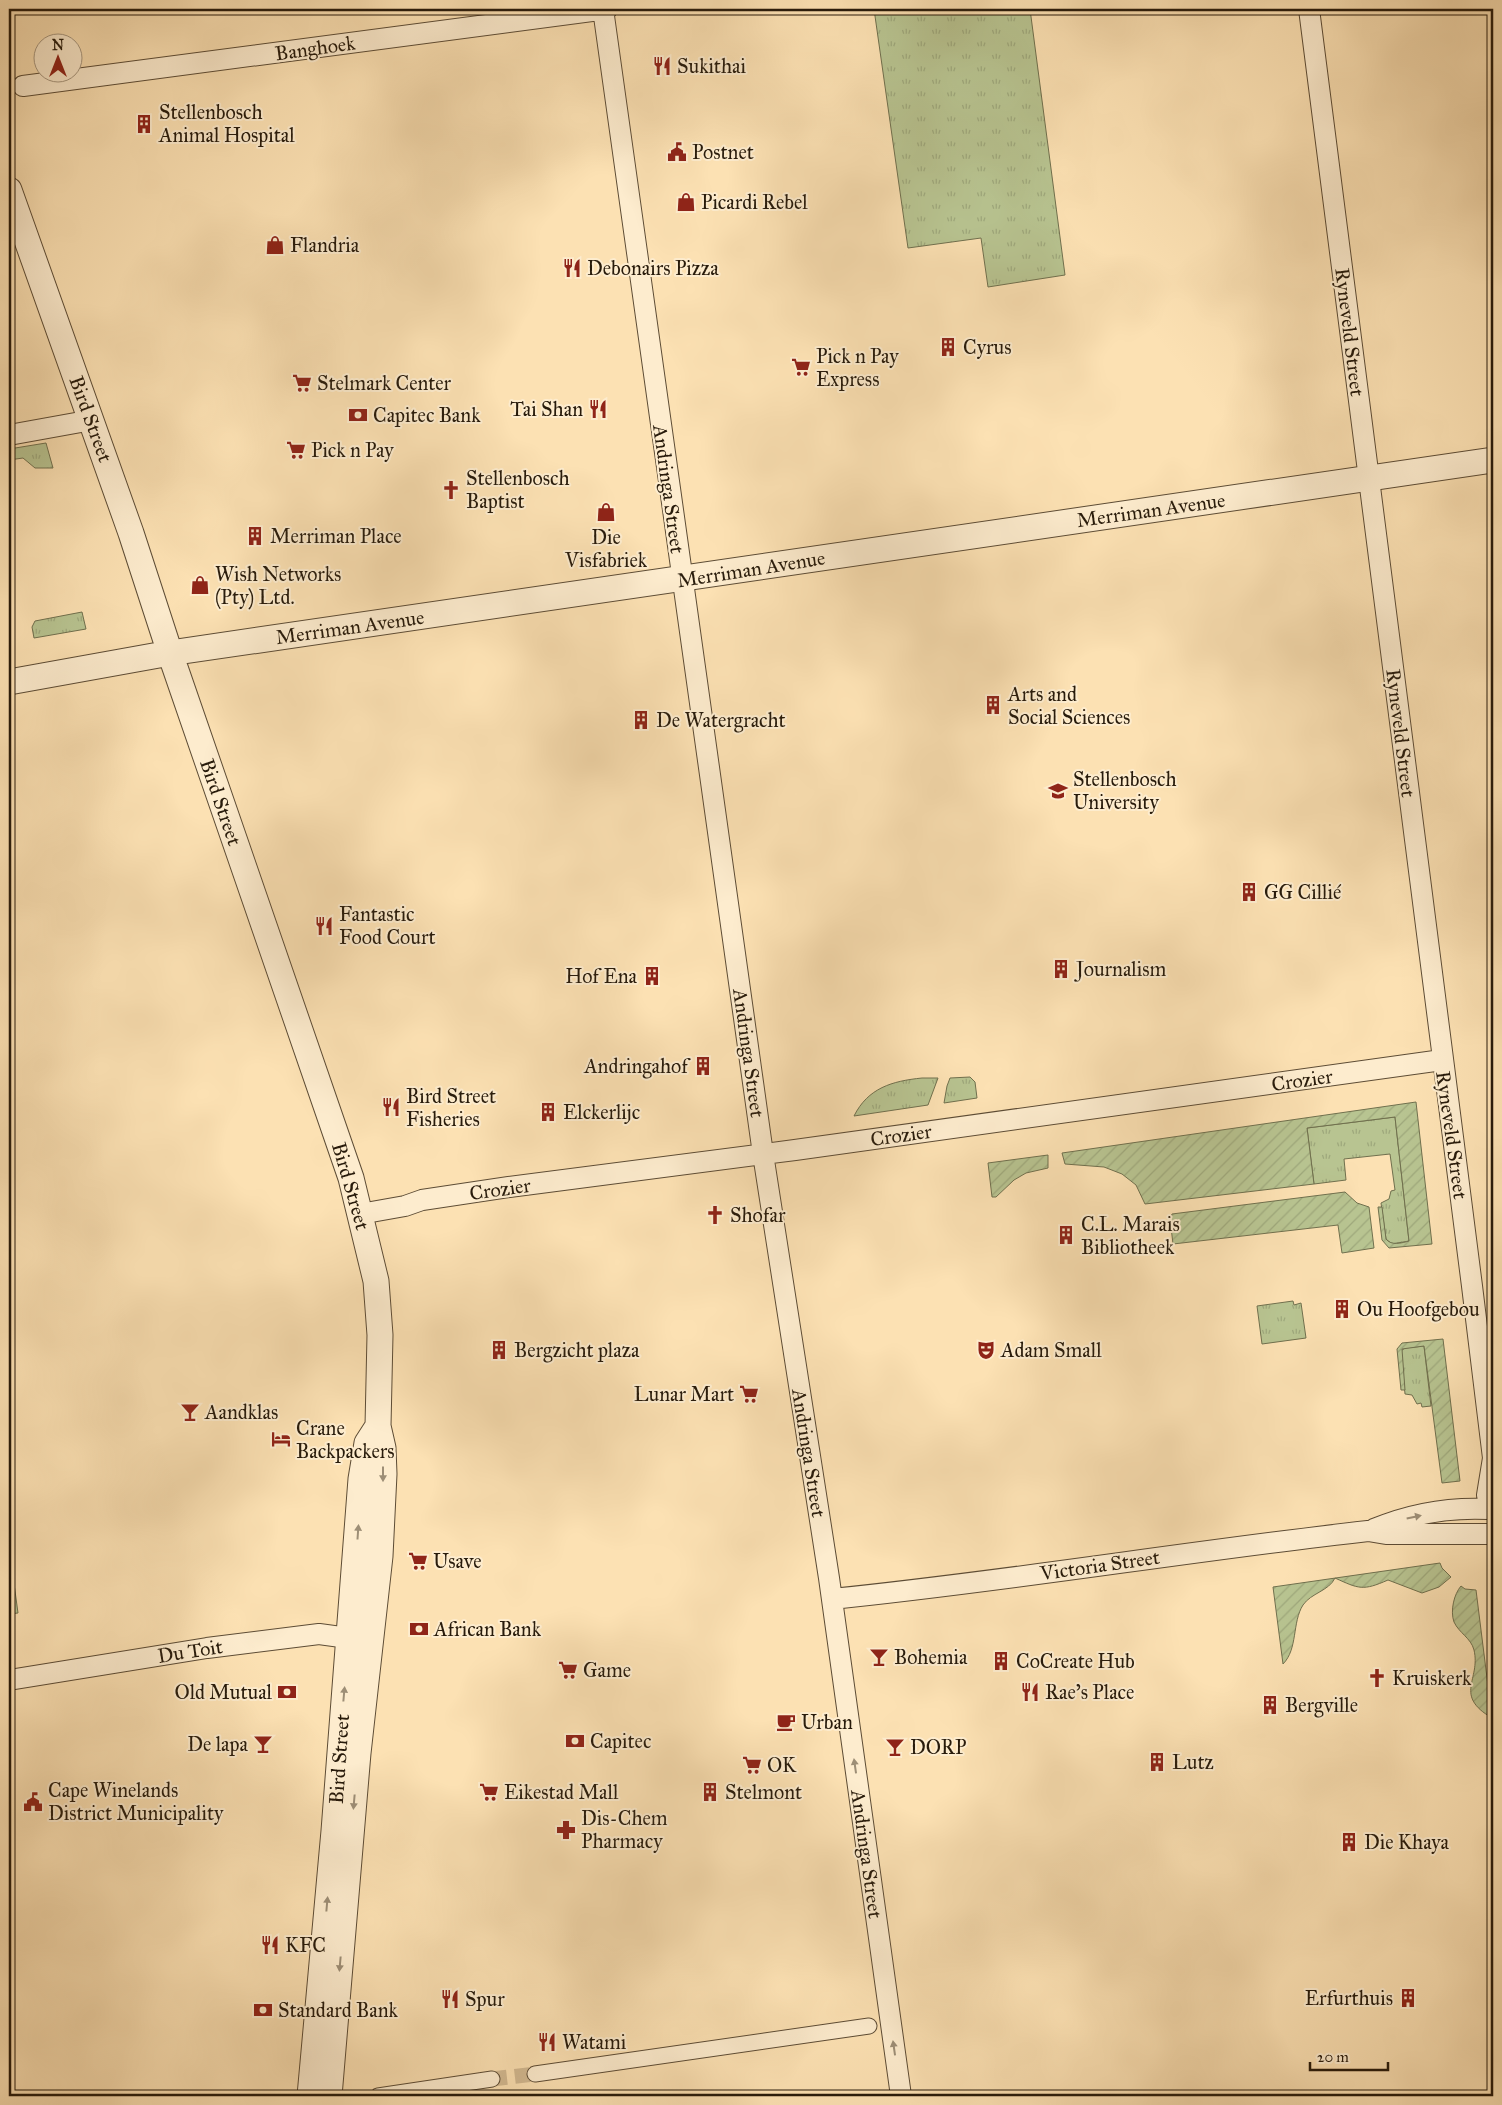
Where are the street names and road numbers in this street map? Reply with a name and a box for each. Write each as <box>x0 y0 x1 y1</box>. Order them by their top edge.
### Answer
street label: Banghoek <box>273 30 357 66</box>
street label: Ryneveld Street <box>1330 266 1370 398</box>
street label: Bird Street <box>64 373 118 465</box>
street label: Andringa Street <box>647 422 690 555</box>
street label: Merriman Avenue <box>1075 488 1227 532</box>
street label: Merriman Avenue <box>675 545 827 593</box>
street label: Merriman Avenue <box>274 605 426 649</box>
street label: Ryneveld Street <box>1381 667 1421 799</box>
street label: Bird Street <box>195 756 247 848</box>
street label: Andringa Street <box>727 986 770 1119</box>
street label: Crozier <box>1270 1064 1335 1096</box>
street label: Ryneveld Street <box>1431 1069 1473 1201</box>
street label: Crozier <box>869 1119 934 1151</box>
street label: Bird Street <box>327 1139 375 1233</box>
street label: Crozier <box>468 1173 533 1205</box>
street label: Andringa Street <box>786 1386 831 1519</box>
street label: Victoria Street <box>1038 1545 1161 1585</box>
street label: Du Toit <box>156 1634 224 1668</box>
street label: Bird Street <box>324 1713 354 1805</box>
street label: Andringa Street <box>845 1787 888 1920</box>

